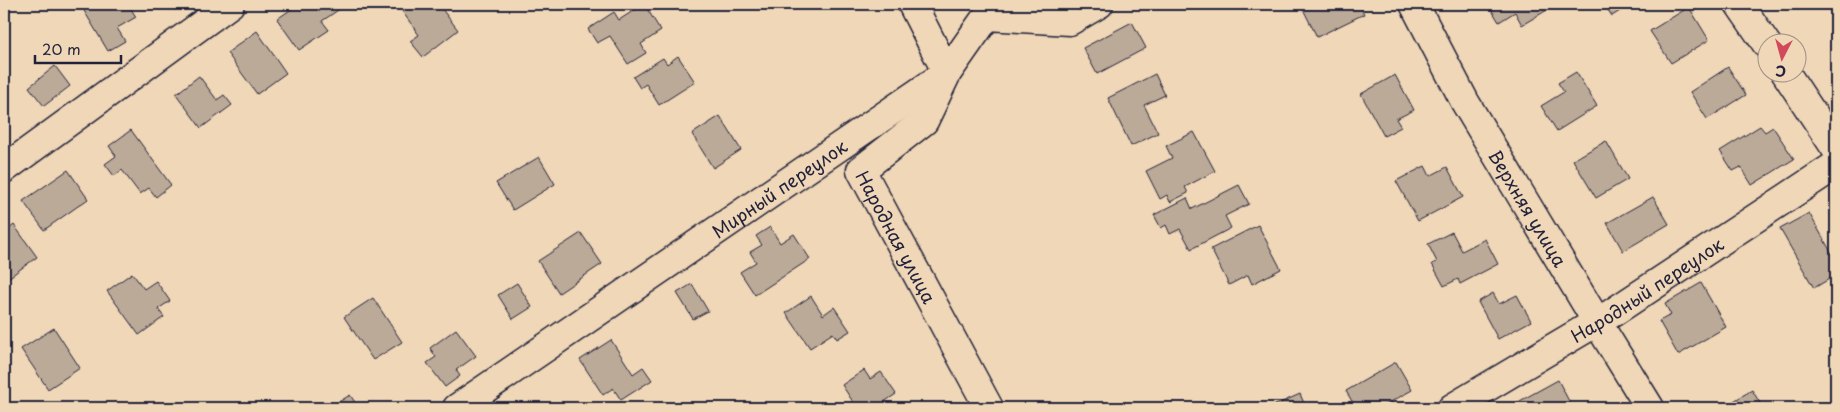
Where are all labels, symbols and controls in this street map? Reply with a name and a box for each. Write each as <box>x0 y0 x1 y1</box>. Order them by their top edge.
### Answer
scale bar <box>35 32 121 64</box>
north arrow <box>1758 32 1808 82</box>
text: 20 m <box>42 37 81 60</box>
text: С <box>1774 60 1787 82</box>
street label: Мирный переулок <box>706 132 852 244</box>
street label: Верхняя улица <box>1483 144 1575 272</box>
street label: Народная улица <box>850 165 944 308</box>
street label: Народный переулок <box>1565 230 1729 348</box>

